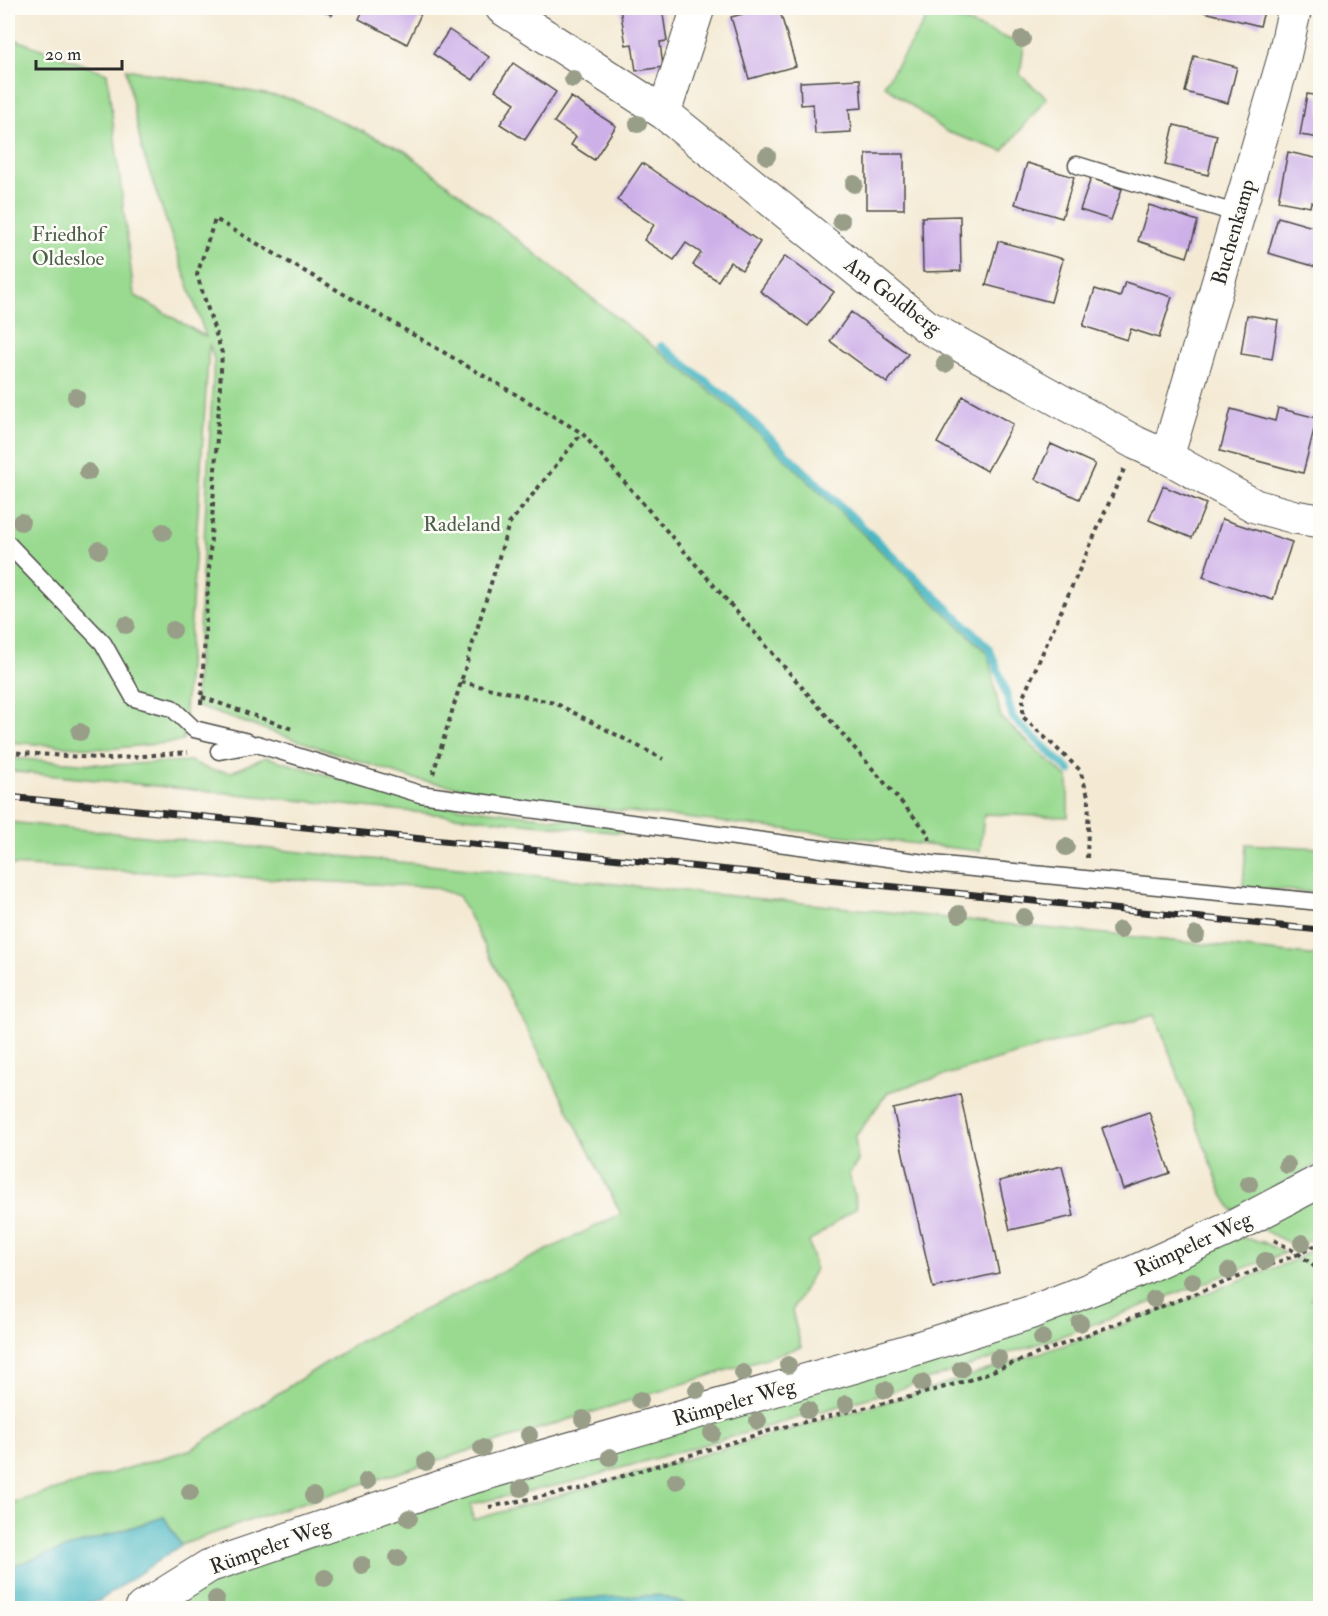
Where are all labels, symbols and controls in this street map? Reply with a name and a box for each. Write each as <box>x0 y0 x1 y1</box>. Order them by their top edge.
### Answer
scale bar <box>36 33 122 71</box>
text: 20 m <box>45 43 81 66</box>
street label: Buchenkamp <box>1205 176 1261 288</box>
park label: Friedhof Oldesloe <box>31 221 108 272</box>
street label: Am Goldberg <box>838 251 947 342</box>
park label: Radeland <box>423 511 502 538</box>
street label: Rümpeler Weg <box>1130 1205 1257 1283</box>
street label: Rümpeler Weg <box>670 1372 799 1433</box>
street label: Rümpeler Weg <box>206 1512 335 1581</box>

